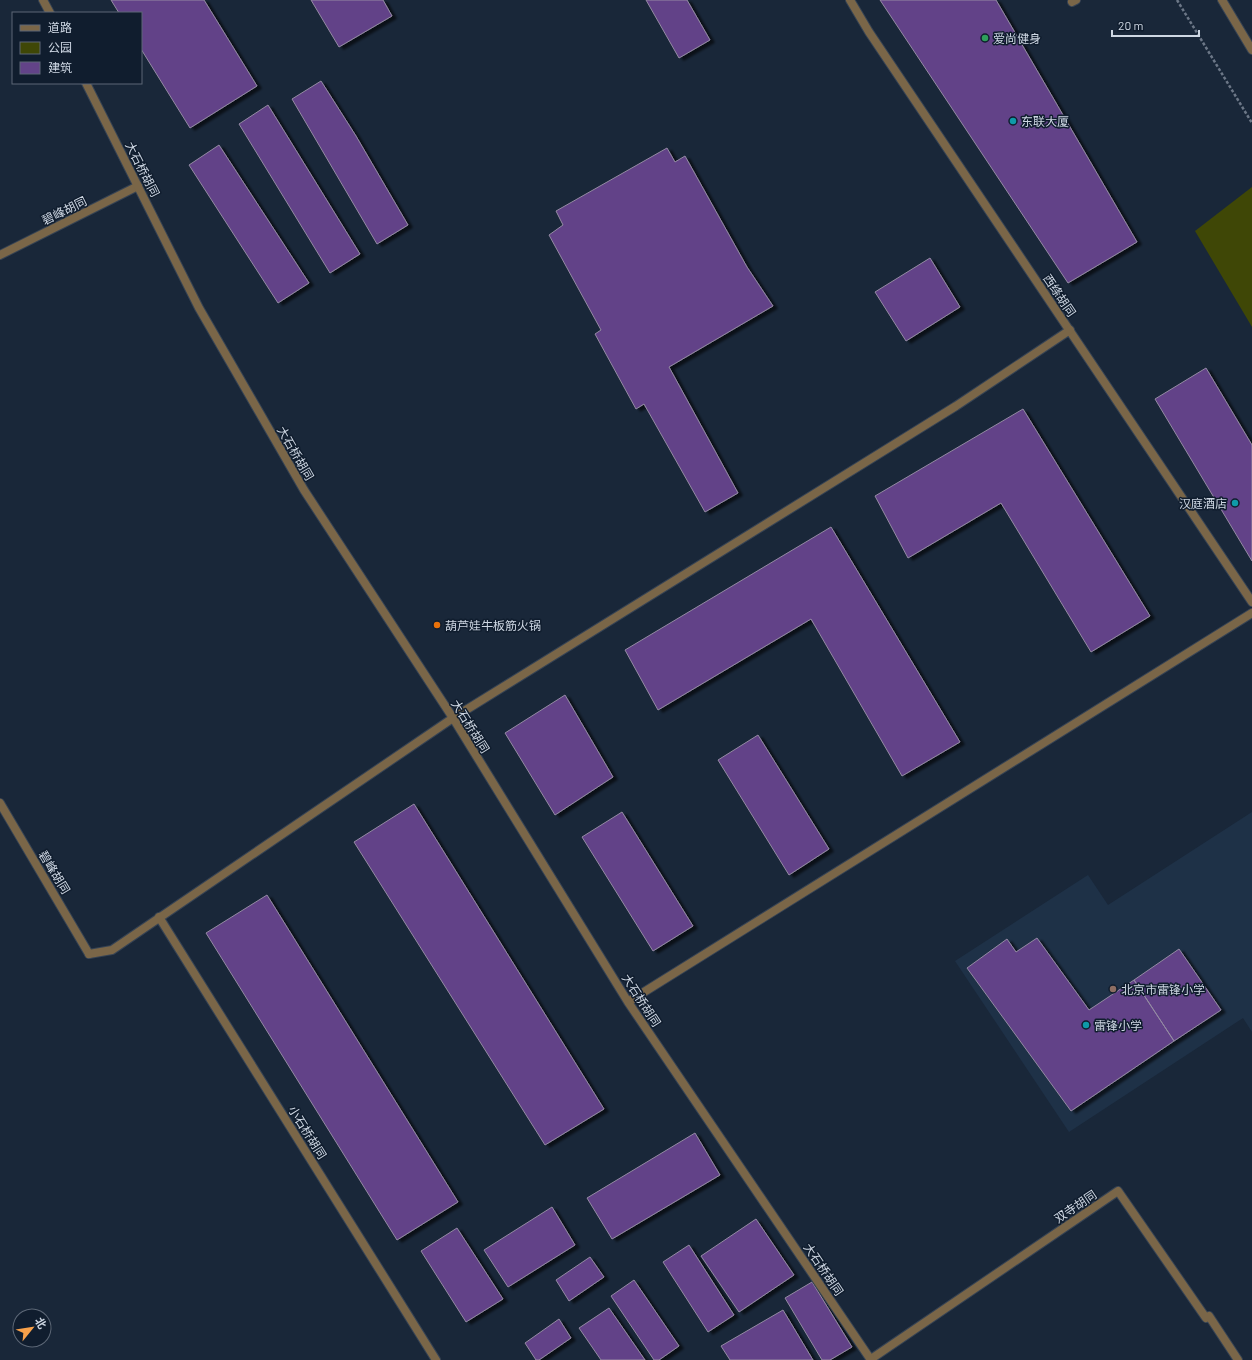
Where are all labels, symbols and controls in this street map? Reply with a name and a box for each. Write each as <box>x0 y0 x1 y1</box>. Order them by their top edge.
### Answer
legend <box>12 12 142 84</box>
scale bar <box>1112 12 1199 38</box>
text: 20 m <box>1118 18 1144 32</box>
text: 道路 <box>48 20 72 34</box>
place label: 爱尚健身 <box>993 31 1041 45</box>
marker: 爱尚健身 <box>980 33 990 43</box>
text: 公园 <box>48 40 72 54</box>
text: 建筑 <box>48 60 72 74</box>
place label: 东联大厦 <box>1021 114 1069 128</box>
marker: 东联大厦 <box>1008 116 1018 126</box>
street label: 大石桥胡同 <box>123 139 163 199</box>
street label: 碧峰胡同 <box>39 193 89 227</box>
street label: 西绦胡同 <box>1041 271 1079 319</box>
street label: 大石桥胡同 <box>275 424 317 482</box>
place label: 汉庭酒店 <box>1179 496 1227 510</box>
marker: 汉庭酒店 <box>1230 498 1240 508</box>
place label: 葫芦娃牛板筋火锅 <box>445 618 541 632</box>
marker: 葫芦娃牛板筋火锅 <box>432 620 442 630</box>
street label: 大石桥胡同 <box>449 697 493 755</box>
street label: 碧峰胡同 <box>37 848 73 896</box>
street label: 大石桥胡同 <box>620 971 664 1029</box>
place label: 北京市雷锋小学 <box>1121 982 1205 996</box>
marker: 北京市雷锋小学 <box>1108 984 1118 994</box>
place label: 雷锋小学 <box>1094 1018 1142 1032</box>
marker: 雷锋小学 <box>1081 1020 1091 1030</box>
street label: 小石桥胡同 <box>286 1103 330 1161</box>
street label: 双寺胡同 <box>1051 1187 1099 1225</box>
street label: 大石桥胡同 <box>801 1240 847 1298</box>
north arrow <box>12 1308 52 1348</box>
text: 北 <box>33 1315 49 1331</box>

